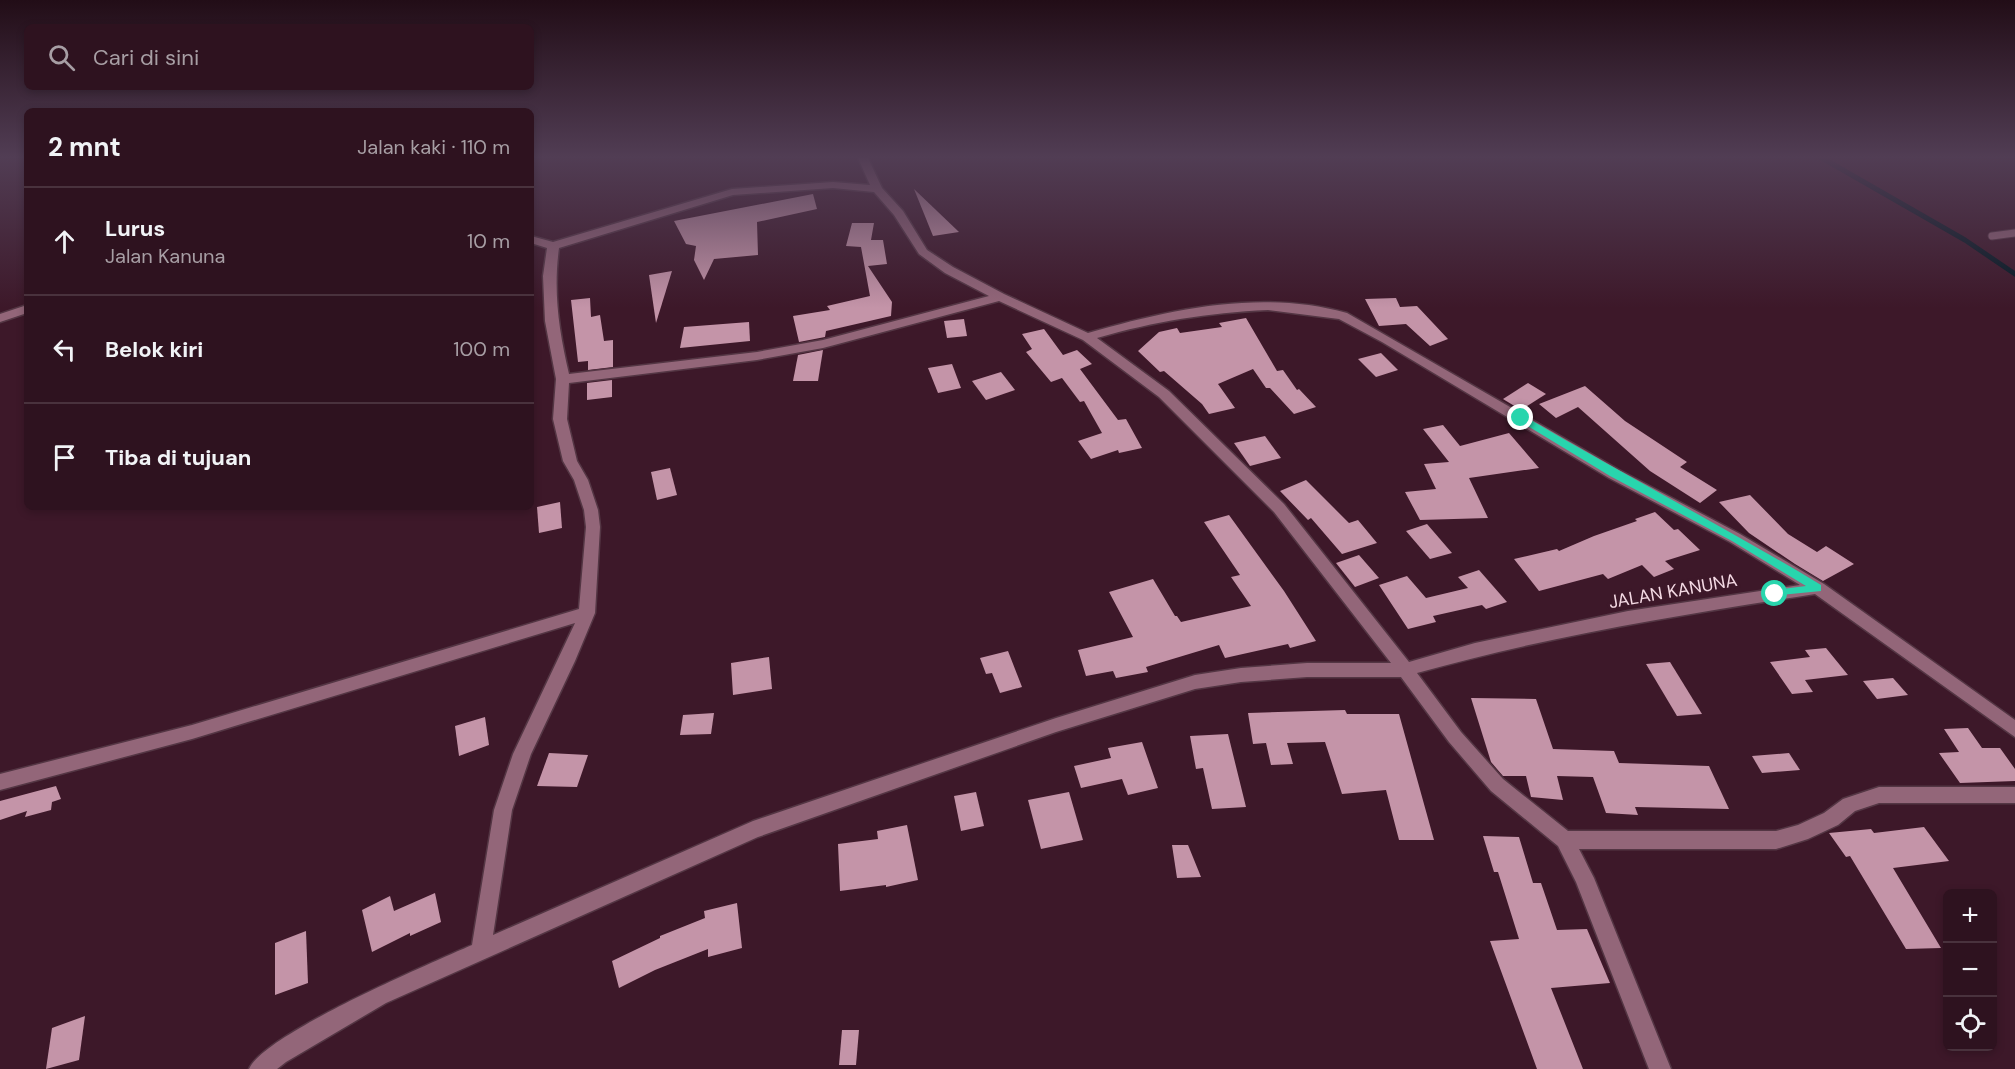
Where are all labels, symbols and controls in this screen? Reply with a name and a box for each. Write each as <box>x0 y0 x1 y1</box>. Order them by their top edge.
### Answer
search box <box>24 24 534 90</box>
icon: search <box>45 41 78 74</box>
text: Cari di sini <box>93 43 199 72</box>
text: 2 mnt <box>48 130 121 164</box>
text: Jalan kaki · 110 m <box>357 134 510 160</box>
text: Lurus <box>105 214 165 243</box>
icon: ahead <box>48 225 81 258</box>
text: 10 m <box>467 228 510 254</box>
text: Jalan Kanuna <box>105 243 225 269</box>
icon: left <box>48 333 81 366</box>
text: Belok kiri <box>105 335 203 364</box>
text: 100 m <box>453 336 510 362</box>
route end <box>1507 404 1533 430</box>
icon: arrive <box>48 441 81 474</box>
text: Tiba di tujuan <box>105 443 251 472</box>
street label: JALAN KANUNA <box>1607 568 1739 614</box>
route start <box>1761 580 1787 606</box>
map controls <box>1943 889 1997 1051</box>
button: + <box>1943 889 1997 943</box>
button: − <box>1943 943 1997 997</box>
button: locate <box>1943 997 1997 1051</box>

